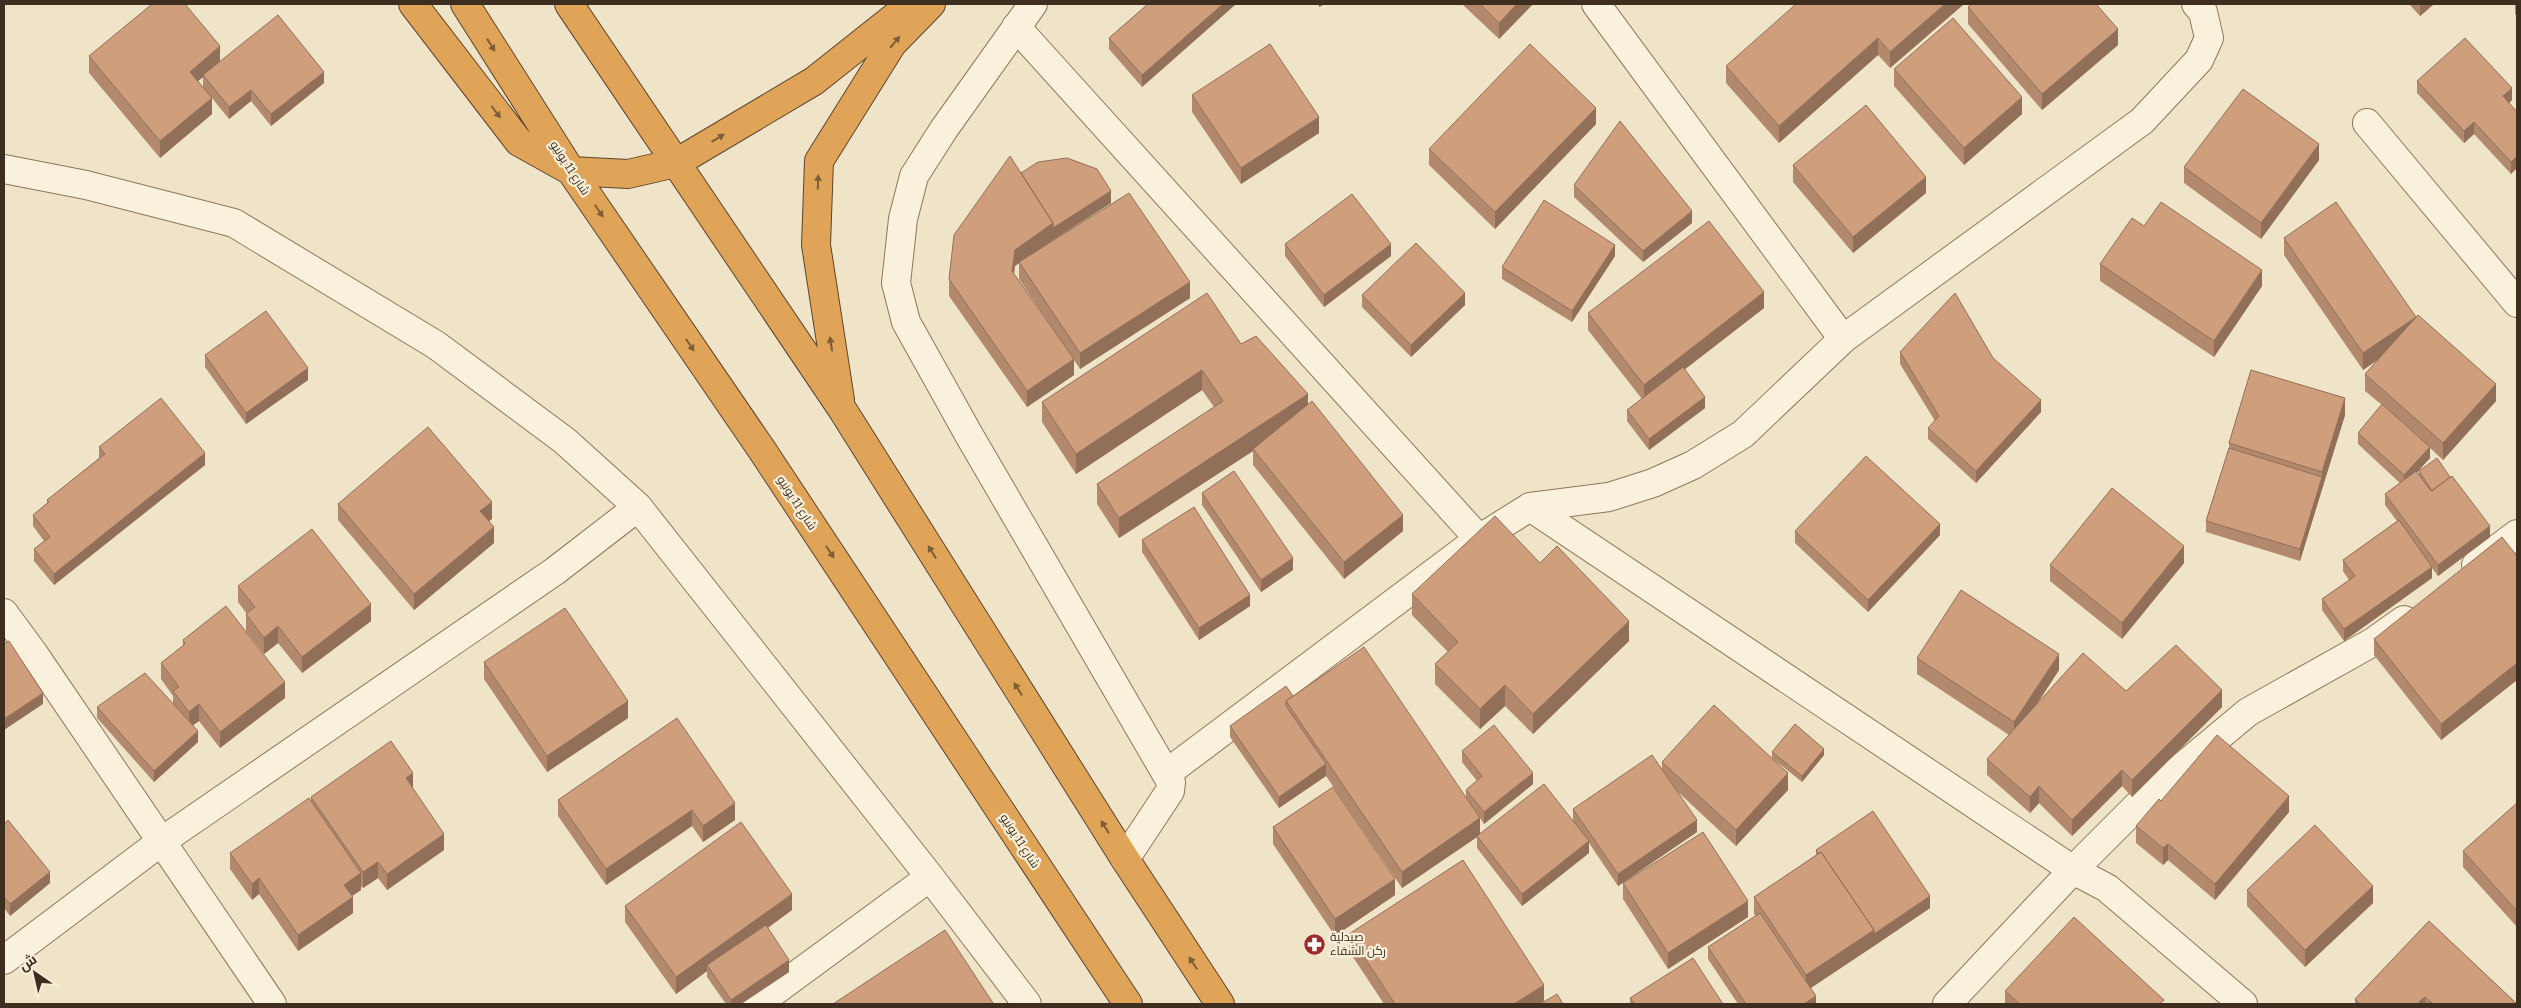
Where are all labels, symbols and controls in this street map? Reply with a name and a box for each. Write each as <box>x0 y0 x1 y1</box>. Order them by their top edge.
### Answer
one-way arrow <box>889 37 901 49</box>
one-way arrow <box>486 38 496 51</box>
one-way arrow <box>491 105 502 118</box>
one-way arrow <box>711 134 724 143</box>
street label: شارع 11 يونيو <box>547 138 593 198</box>
one-way arrow <box>814 174 822 190</box>
one-way arrow <box>594 204 604 217</box>
one-way arrow <box>827 335 835 351</box>
one-way arrow <box>685 338 695 351</box>
street label: شارع 11 يونيو <box>774 473 820 533</box>
one-way arrow <box>825 545 835 559</box>
one-way arrow <box>927 545 936 559</box>
one-way arrow <box>1014 683 1023 696</box>
street label: شارع 11 يونيو <box>997 811 1043 871</box>
one-way arrow <box>1100 820 1110 834</box>
place label: صيدلية ركن الشفاء <box>1330 930 1386 958</box>
pharmacy icon: صيدلية ركن الشفاء <box>1302 932 1326 956</box>
north arrow <box>10 948 60 998</box>
text: ش <box>16 951 40 975</box>
one-way arrow <box>1188 957 1198 970</box>

